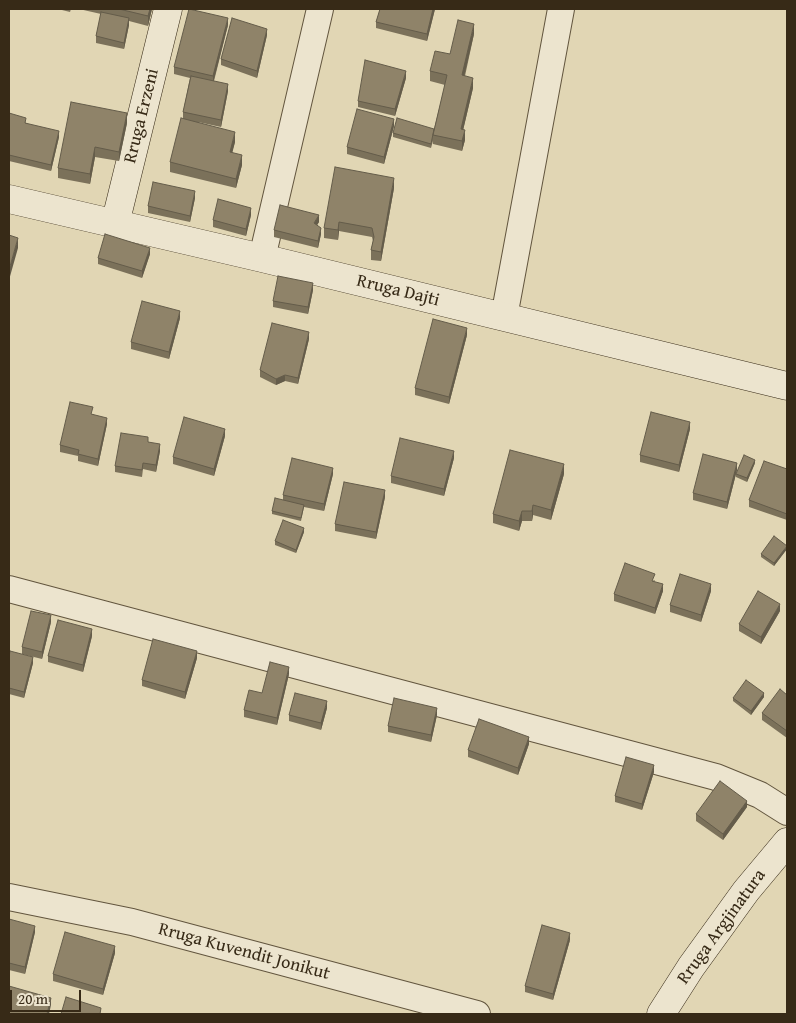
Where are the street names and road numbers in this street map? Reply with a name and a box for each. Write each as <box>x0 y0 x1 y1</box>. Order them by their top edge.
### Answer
street label: Rruga Erzeni <box>120 66 164 166</box>
street label: Rruga Dajti <box>354 270 442 312</box>
street label: Rruga Argjinatura <box>673 865 771 989</box>
street label: Rruga Kuvendit Jonikut <box>156 919 332 985</box>

